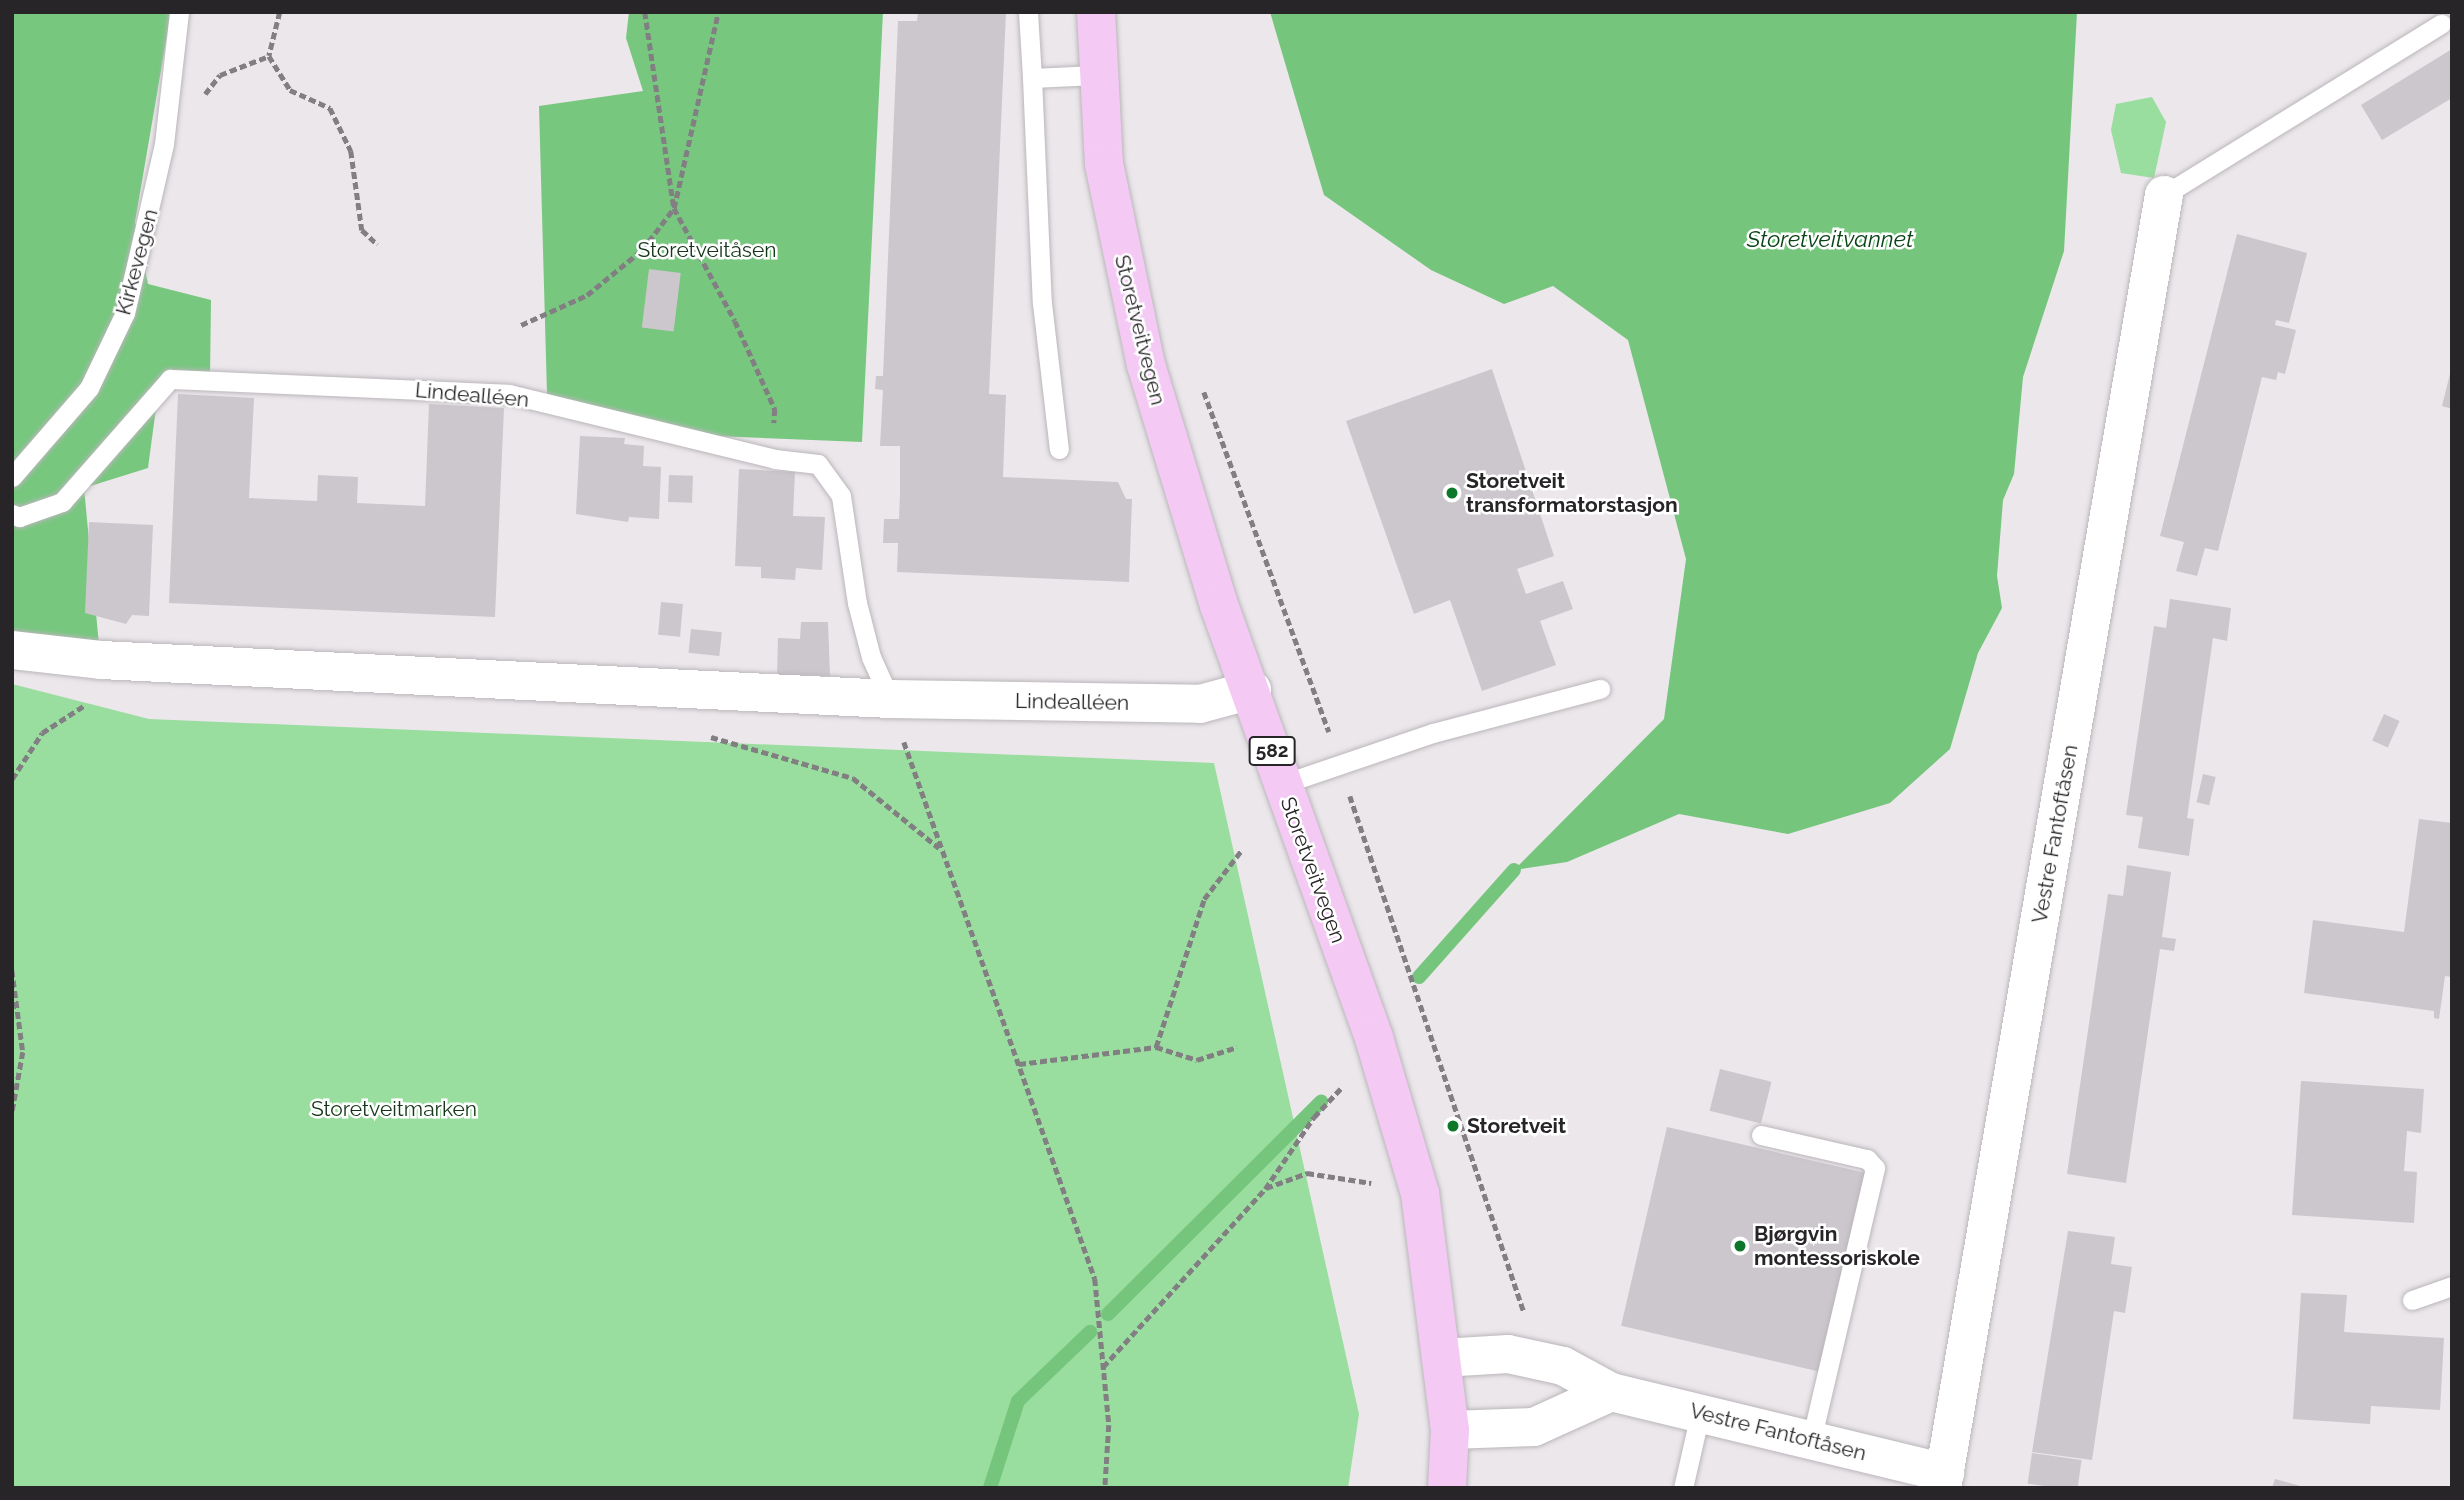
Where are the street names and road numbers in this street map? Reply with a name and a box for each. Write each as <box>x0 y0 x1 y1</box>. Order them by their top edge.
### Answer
street label: Kirkevegen <box>111 206 163 318</box>
street label: Storetveitvegen <box>1109 252 1171 408</box>
street label: Lindealléen <box>414 377 530 413</box>
street label: Lindealléen <box>1015 688 1129 716</box>
road number: 582 <box>1248 736 1296 766</box>
street label: Vestre Fantoftåsen <box>2027 743 2083 925</box>
street label: Storetveitvegen <box>1275 793 1351 947</box>
street label: Vestre Fantoftåsen <box>1687 1398 1869 1466</box>

